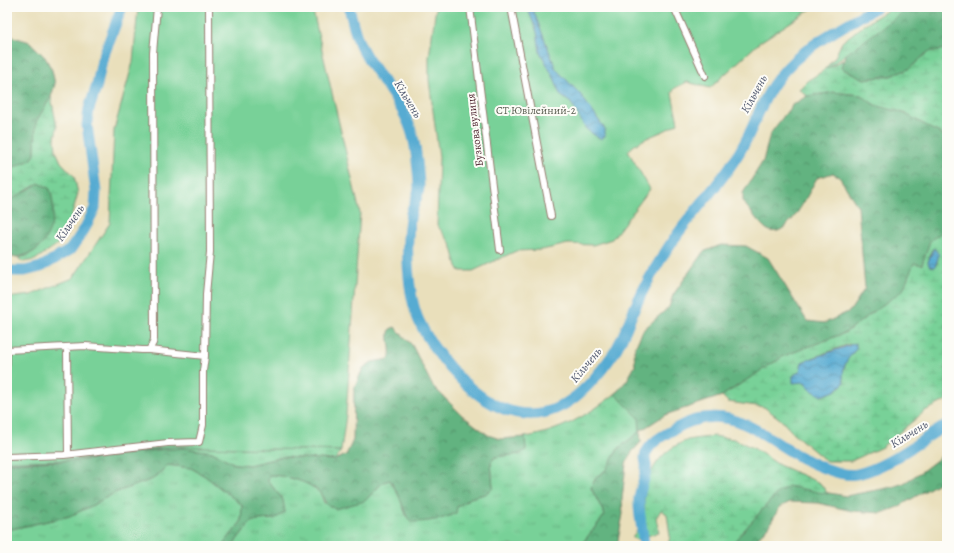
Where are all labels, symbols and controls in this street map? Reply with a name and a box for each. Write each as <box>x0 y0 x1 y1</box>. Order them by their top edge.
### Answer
water label: Кільчень <box>737 72 771 116</box>
water label: Кільчень <box>391 77 425 121</box>
street label: Бузкова вулиця <box>463 93 487 167</box>
park label: СT Ювілейний-2 <box>496 103 576 118</box>
water label: Кільчень <box>52 201 88 245</box>
water label: Кільчень <box>567 344 605 386</box>
water label: Кільчень <box>887 416 931 452</box>

